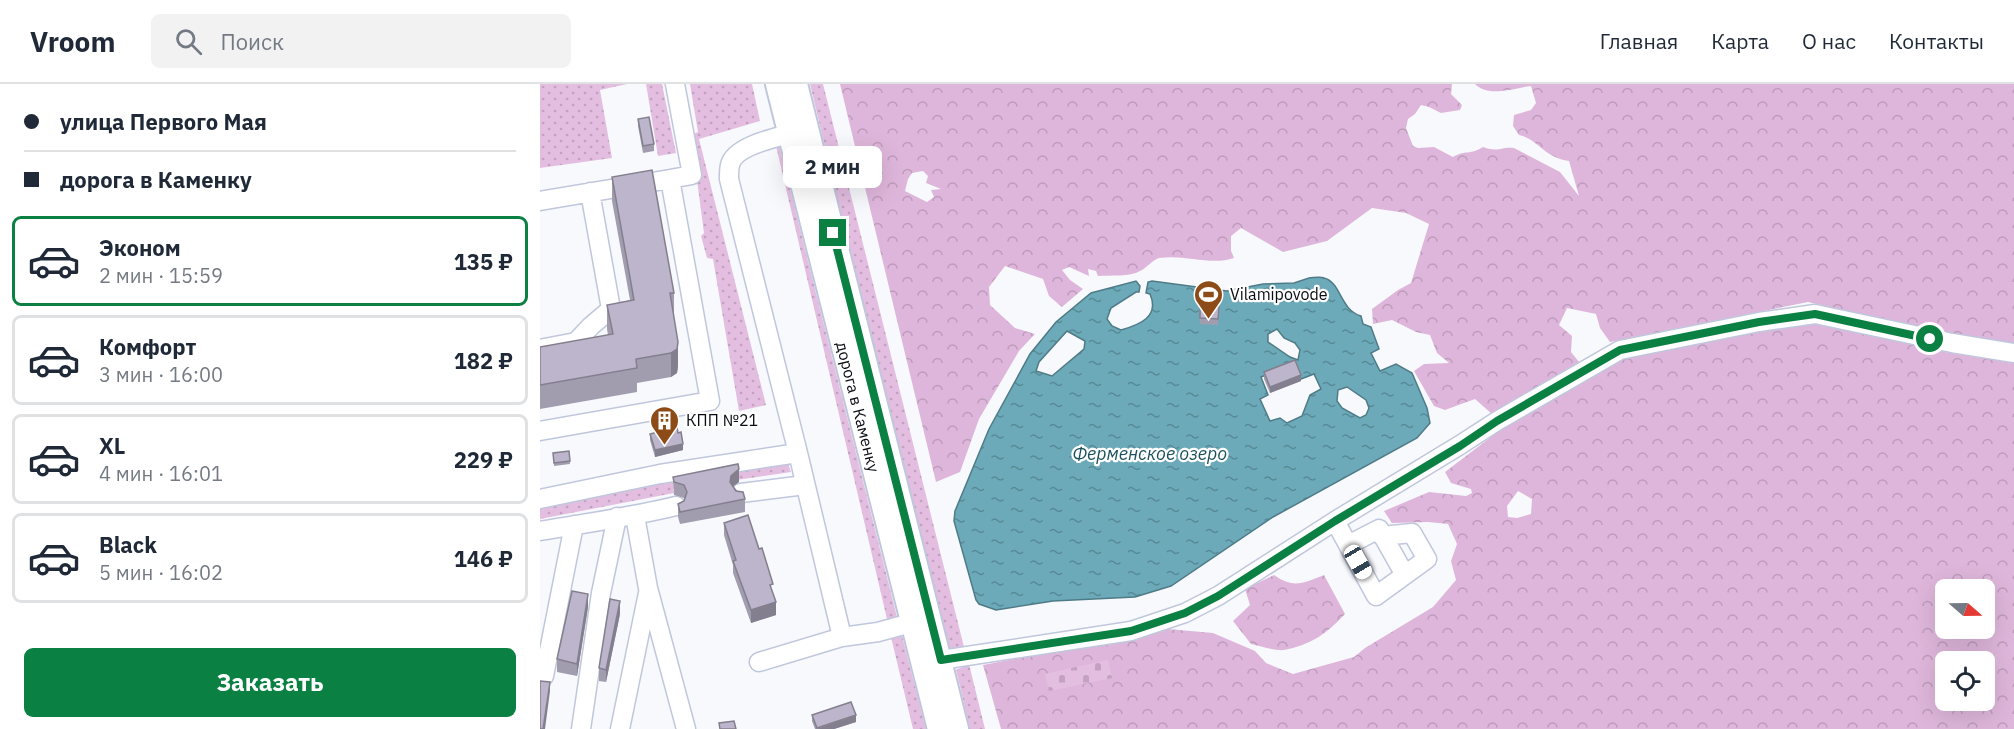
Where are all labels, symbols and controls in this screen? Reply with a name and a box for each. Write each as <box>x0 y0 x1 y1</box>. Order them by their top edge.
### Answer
search box <box>151 14 571 68</box>
text: Vroom <box>30 23 115 60</box>
icon: search <box>172 25 205 58</box>
text: Поиск <box>220 27 284 56</box>
text: Главная <box>1600 27 1678 55</box>
text: Карта <box>1711 27 1769 55</box>
text: О нас <box>1802 27 1856 55</box>
text: Контакты <box>1889 27 1984 55</box>
text: улица Первого Мая <box>60 107 267 136</box>
callout: 2 мин <box>784 146 882 188</box>
text: 2 мин <box>805 153 860 180</box>
text: дорога в Каменку <box>60 165 252 194</box>
route end <box>819 219 846 246</box>
text: Эконом <box>99 233 181 262</box>
icon: car <box>27 234 81 288</box>
text: 135 ₽ <box>454 247 513 276</box>
text: 2 мин · 15:59 <box>99 262 223 289</box>
sports icon: Vilamipovode <box>1193 278 1225 320</box>
place label: Vilamipovode <box>1230 284 1328 304</box>
route start <box>1916 325 1943 352</box>
text: Комфорт <box>99 332 196 361</box>
icon: car <box>27 333 81 387</box>
street label: дорога в Каменку <box>832 340 884 474</box>
text: 182 ₽ <box>454 346 513 375</box>
text: 3 мин · 16:00 <box>99 361 223 388</box>
building icon: КПП №21 <box>649 404 681 446</box>
place label: КПП №21 <box>686 410 758 430</box>
text: XL <box>99 431 125 460</box>
icon: car <box>27 432 81 486</box>
water label: Ферменское озеро <box>1073 442 1227 465</box>
text: 229 ₽ <box>454 445 513 474</box>
text: 4 мин · 16:01 <box>99 460 223 487</box>
text: Black <box>99 530 157 559</box>
icon: car <box>27 531 81 585</box>
car <box>1341 542 1375 582</box>
text: 146 ₽ <box>454 544 513 573</box>
text: 5 мин · 16:02 <box>99 559 223 586</box>
north arrow <box>1935 579 1995 639</box>
map controls <box>1935 579 1995 711</box>
button: Заказать <box>24 648 516 717</box>
button: locate <box>1935 651 1995 711</box>

